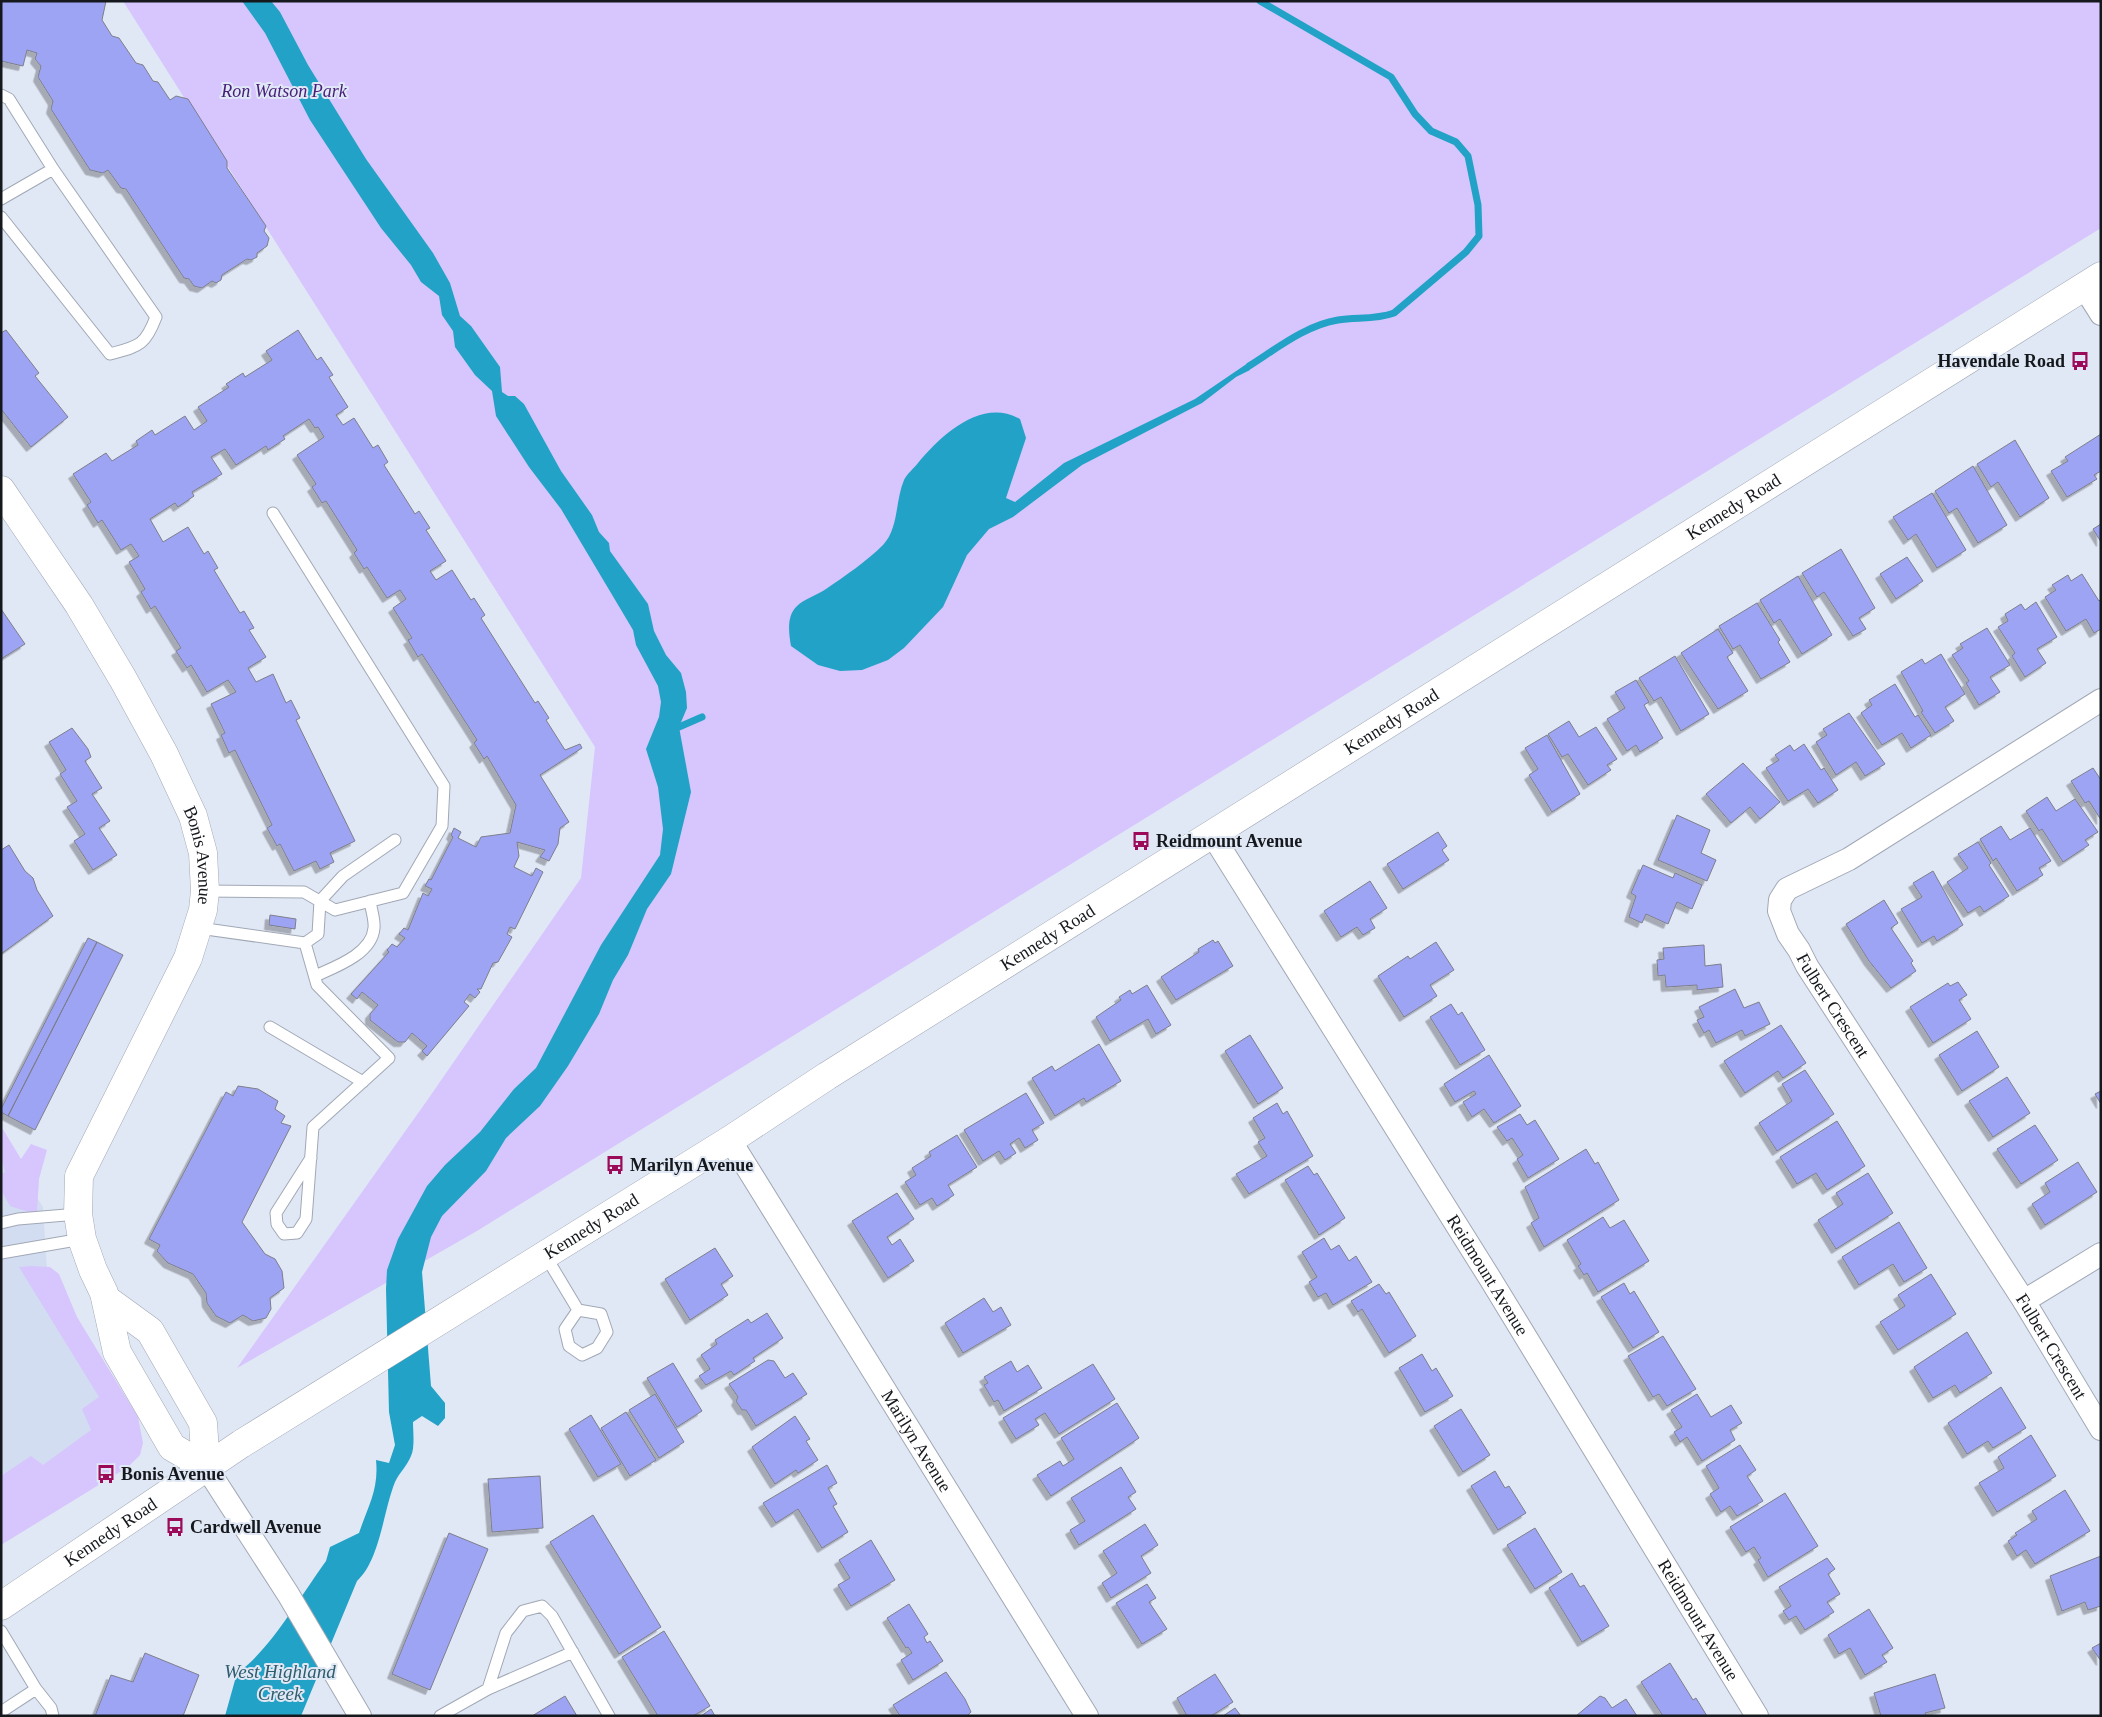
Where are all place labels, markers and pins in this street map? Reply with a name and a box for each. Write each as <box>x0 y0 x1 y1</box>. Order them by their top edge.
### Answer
bus stop icon: Havendale Road <box>2069 350 2091 372</box>
place label: Havendale Road <box>1937 351 2065 371</box>
bus stop icon: Reidmount Avenue <box>1130 830 1152 852</box>
place label: Reidmount Avenue <box>1156 831 1302 851</box>
bus stop icon: Marilyn Avenue <box>604 1154 626 1176</box>
place label: Marilyn Avenue <box>630 1155 753 1175</box>
bus stop icon: Bonis Avenue <box>95 1463 117 1485</box>
place label: Bonis Avenue <box>121 1464 224 1484</box>
bus stop icon: Cardwell Avenue <box>164 1516 186 1538</box>
place label: Cardwell Avenue <box>190 1517 321 1537</box>

